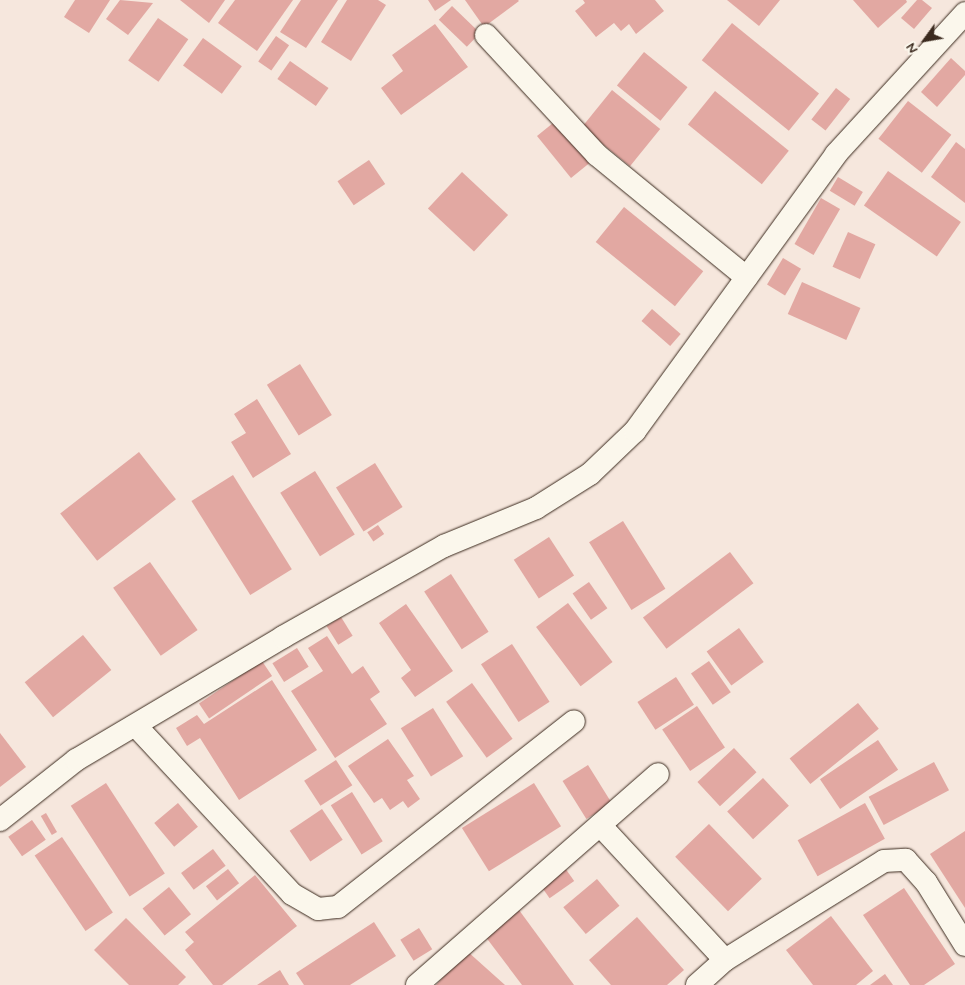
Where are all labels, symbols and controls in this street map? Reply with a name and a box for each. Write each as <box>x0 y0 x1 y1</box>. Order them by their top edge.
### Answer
north arrow <box>900 15 950 65</box>
text: N <box>902 39 922 57</box>

